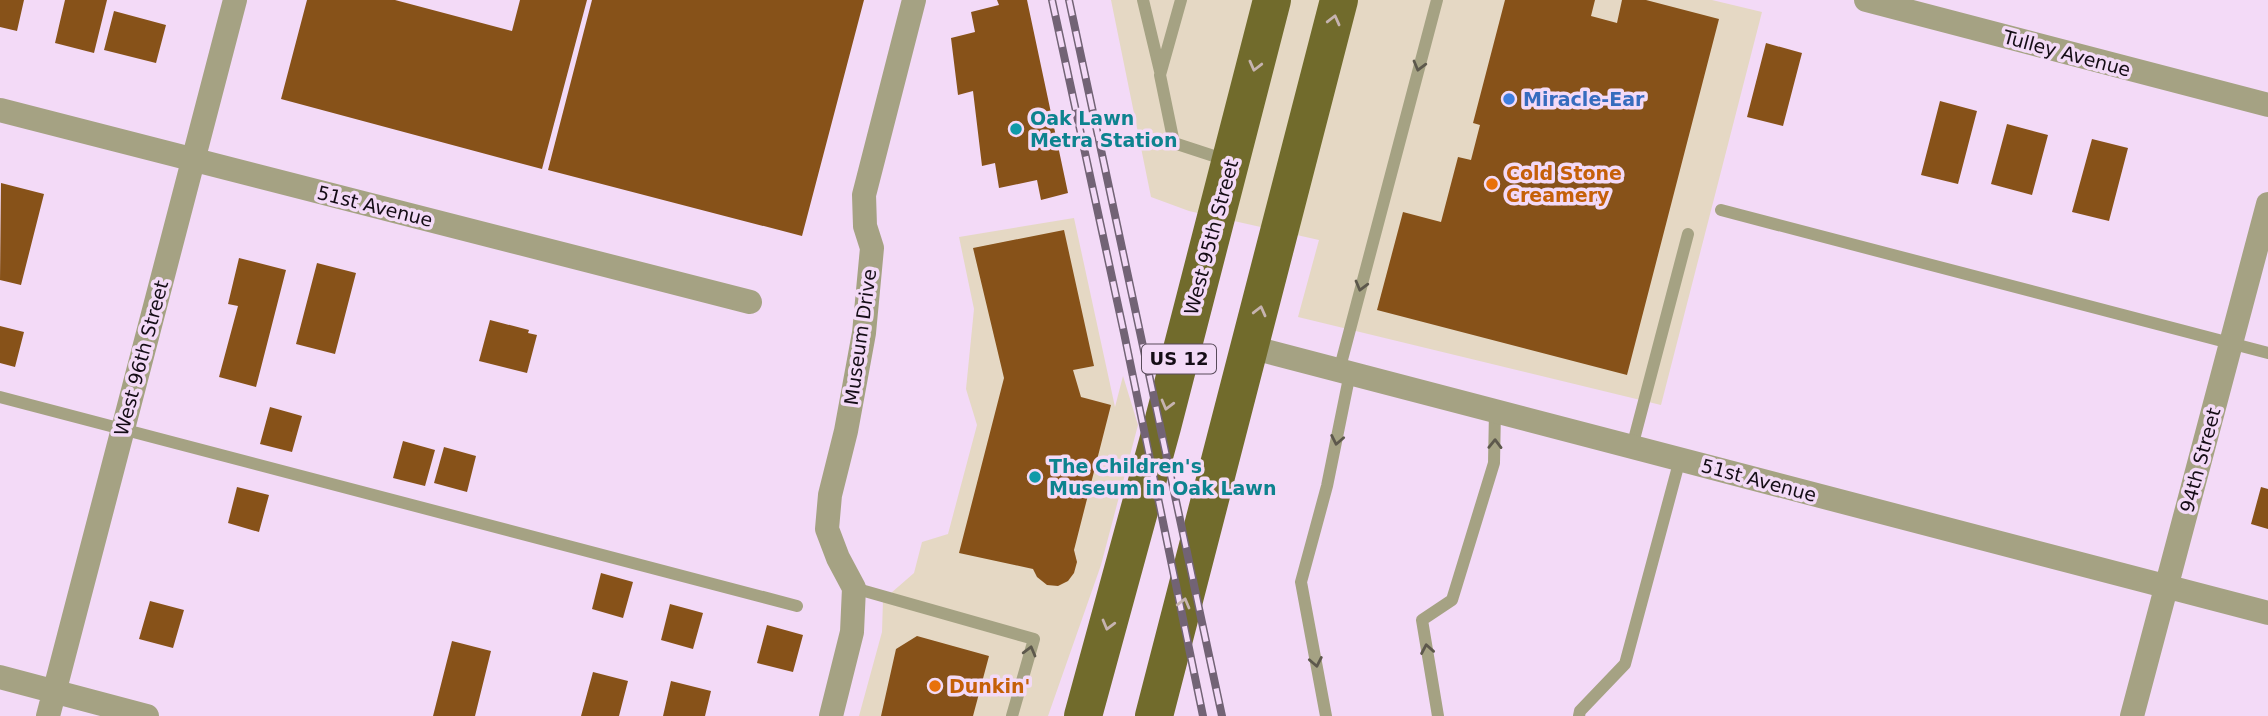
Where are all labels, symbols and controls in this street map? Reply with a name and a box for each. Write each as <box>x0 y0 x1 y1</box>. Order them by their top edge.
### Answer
one-way arrow <box>1326 14 1340 26</box>
street label: Tulley Avenue <box>2000 25 2133 81</box>
one-way arrow <box>1249 60 1263 72</box>
one-way arrow <box>1413 60 1427 72</box>
place label: Miracle-Ear <box>1523 88 1645 110</box>
marker: Miracle-Ear <box>1501 91 1517 107</box>
place label: Oak Lawn Metra Station <box>1030 107 1177 151</box>
marker: Oak Lawn Metra Station <box>1008 121 1024 137</box>
street label: West 95th Street <box>1180 157 1242 317</box>
place label: Cold Stone Creamery <box>1506 162 1622 206</box>
marker: Cold Stone Creamery <box>1484 176 1500 192</box>
street label: 51st Avenue <box>315 181 435 231</box>
street label: Museum Drive <box>840 267 880 407</box>
street label: West 96th Street <box>110 278 172 438</box>
one-way arrow <box>1355 280 1369 292</box>
one-way arrow <box>1252 305 1266 317</box>
road number: US 12 <box>1142 344 1216 374</box>
one-way arrow <box>1161 399 1175 411</box>
street label: 94th Street <box>2175 405 2225 515</box>
one-way arrow <box>1330 434 1345 446</box>
one-way arrow <box>1487 438 1502 449</box>
street label: 51st Avenue <box>1699 454 1819 506</box>
place label: The Children's Museum in Oak Lawn <box>1049 455 1276 499</box>
marker: The Children's Museum in Oak Lawn <box>1027 469 1043 485</box>
one-way arrow <box>1176 597 1190 609</box>
one-way arrow <box>1102 618 1116 630</box>
one-way arrow <box>1420 643 1435 655</box>
one-way arrow <box>1022 645 1036 657</box>
one-way arrow <box>1308 656 1323 668</box>
place label: Dunkin' <box>949 675 1030 697</box>
marker: Dunkin' <box>927 678 943 694</box>

